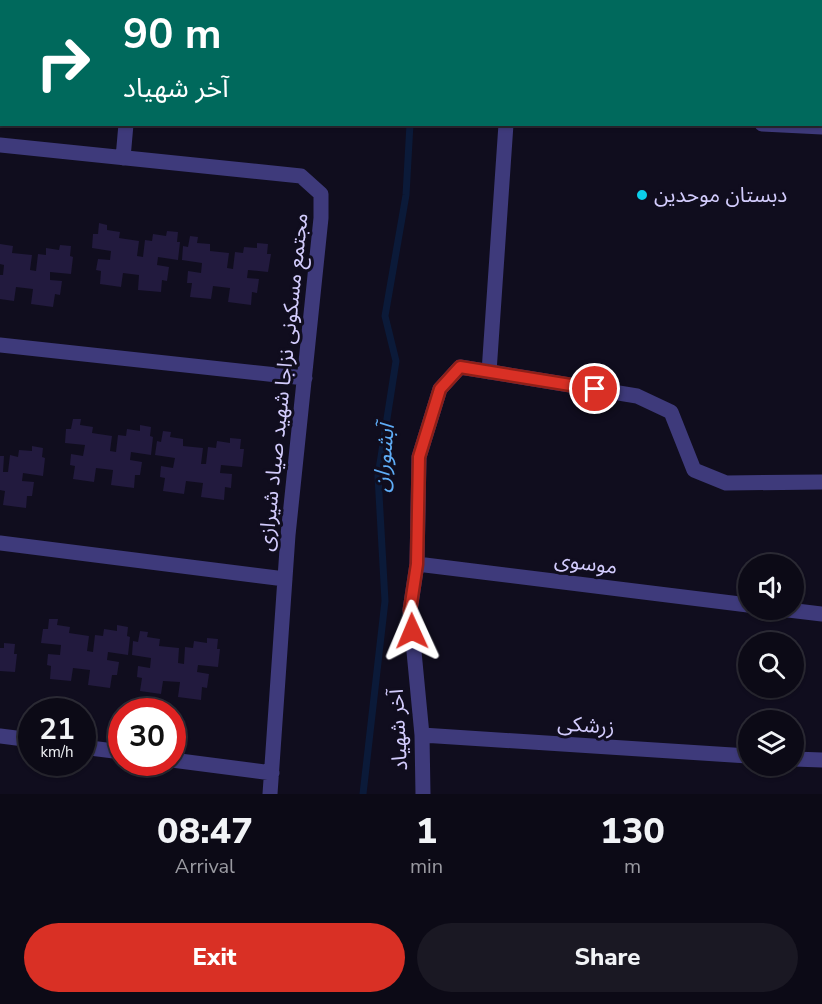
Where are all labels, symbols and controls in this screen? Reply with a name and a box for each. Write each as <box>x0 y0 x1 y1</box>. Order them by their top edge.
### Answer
text: 90 m <box>123 6 222 63</box>
icon: right <box>24 24 102 102</box>
text: آخر شهیاد <box>123 70 229 107</box>
place label: دبستان موحدین <box>654 181 787 209</box>
marker: دبستان موحدین <box>635 188 649 202</box>
street label: مجتمع مسکونی نزاجا شهید صیاد شیرازی <box>251 212 316 553</box>
pin <box>569 363 620 414</box>
icon: arrive <box>578 372 611 405</box>
water label: آبشوران <box>366 418 402 493</box>
street label: موسوی <box>553 545 619 581</box>
map controls <box>738 554 804 776</box>
button: sound <box>738 554 804 620</box>
position arrow <box>380 599 444 663</box>
button: search <box>738 632 804 698</box>
street label: آخر شهیاد <box>382 687 414 772</box>
speed limit sign: 30 <box>108 698 186 776</box>
text: 21 <box>39 709 75 750</box>
street label: زرشکی <box>556 709 616 741</box>
button: layers <box>738 710 804 776</box>
text: km/h <box>40 742 74 762</box>
text: 08:47 <box>157 807 253 856</box>
text: 1 <box>416 807 437 856</box>
text: 130 <box>600 807 665 856</box>
text: Arrival <box>175 853 235 880</box>
text: min <box>410 853 443 880</box>
text: m <box>624 853 641 880</box>
button: Exit <box>24 923 405 992</box>
button: Share <box>417 923 798 992</box>

